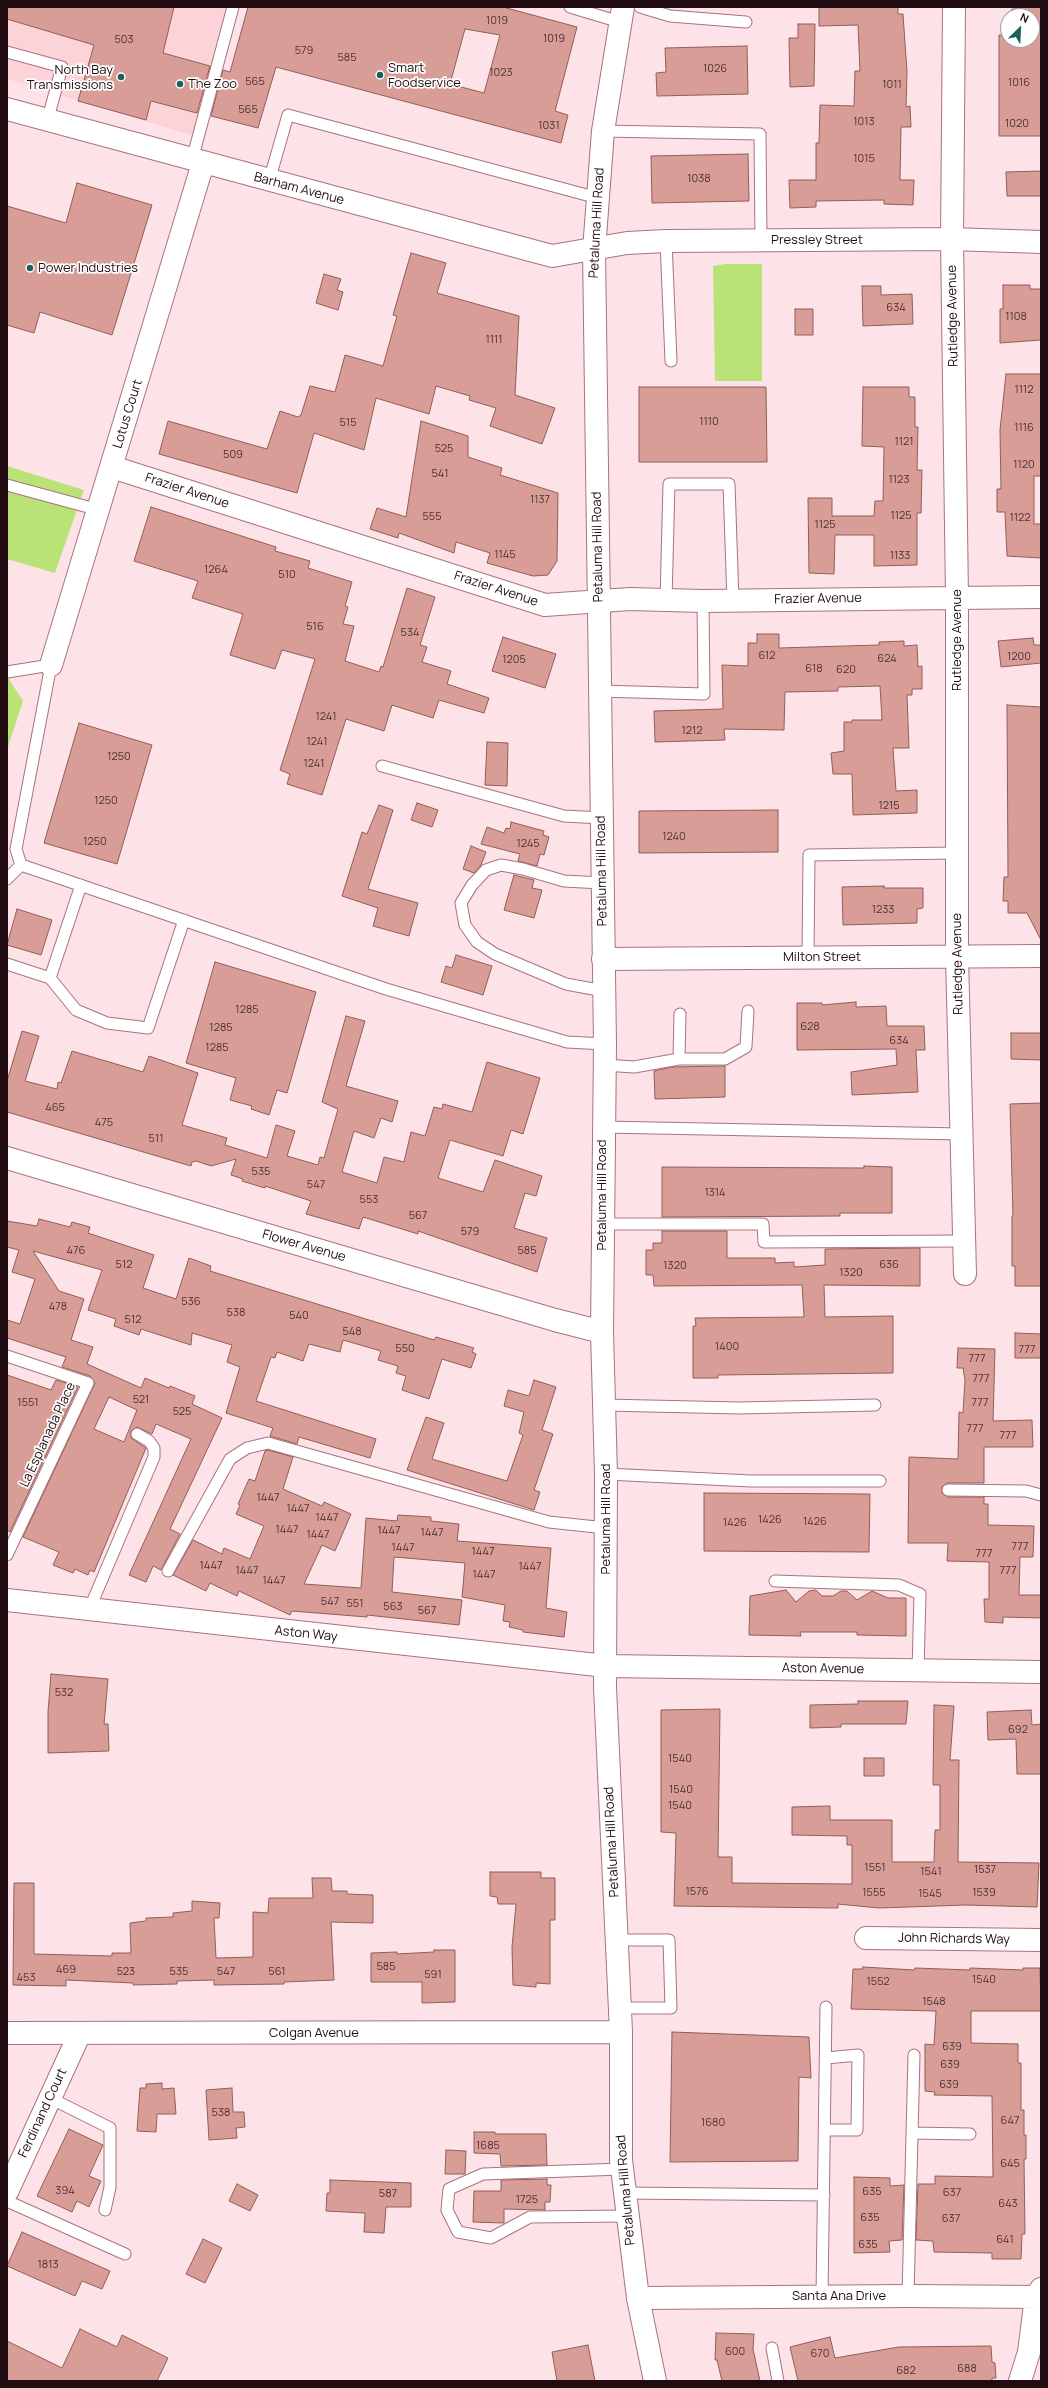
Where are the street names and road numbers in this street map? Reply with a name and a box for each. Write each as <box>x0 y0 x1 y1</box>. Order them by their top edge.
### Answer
street label: Petaluma Hill Road <box>586 167 608 279</box>
street label: Barham Avenue <box>252 169 346 209</box>
street label: Pressley Street <box>771 232 863 248</box>
street label: Rutledge Avenue <box>944 265 962 367</box>
street label: Lotus Court <box>110 378 146 450</box>
street label: Frazier Avenue <box>143 470 231 512</box>
street label: Petaluma Hill Road <box>589 491 607 603</box>
street label: Frazier Avenue <box>452 568 540 610</box>
street label: Rutledge Avenue <box>949 589 965 691</box>
street label: Frazier Avenue <box>774 590 862 608</box>
street label: Petaluma Hill Road <box>593 815 611 927</box>
street label: Rutledge Avenue <box>949 913 967 1015</box>
street label: Milton Street <box>783 949 861 965</box>
street label: Petaluma Hill Road <box>594 1140 610 1250</box>
street label: Flower Avenue <box>260 1227 348 1265</box>
street label: La Esplanada Place <box>17 1380 79 1490</box>
street label: Petaluma Hill Road <box>598 1464 614 1574</box>
street label: Aston Way <box>274 1623 338 1645</box>
street label: Aston Avenue <box>782 1660 864 1678</box>
street label: Petaluma Hill Road <box>601 1786 623 1898</box>
street label: John Richards Way <box>898 1930 1010 1948</box>
street label: Colgan Avenue <box>269 2025 359 2041</box>
street label: Ferdinand Court <box>15 2066 71 2160</box>
street label: Petaluma Hill Road <box>613 2134 639 2246</box>
street label: Santa Ana Drive <box>792 2288 886 2304</box>

